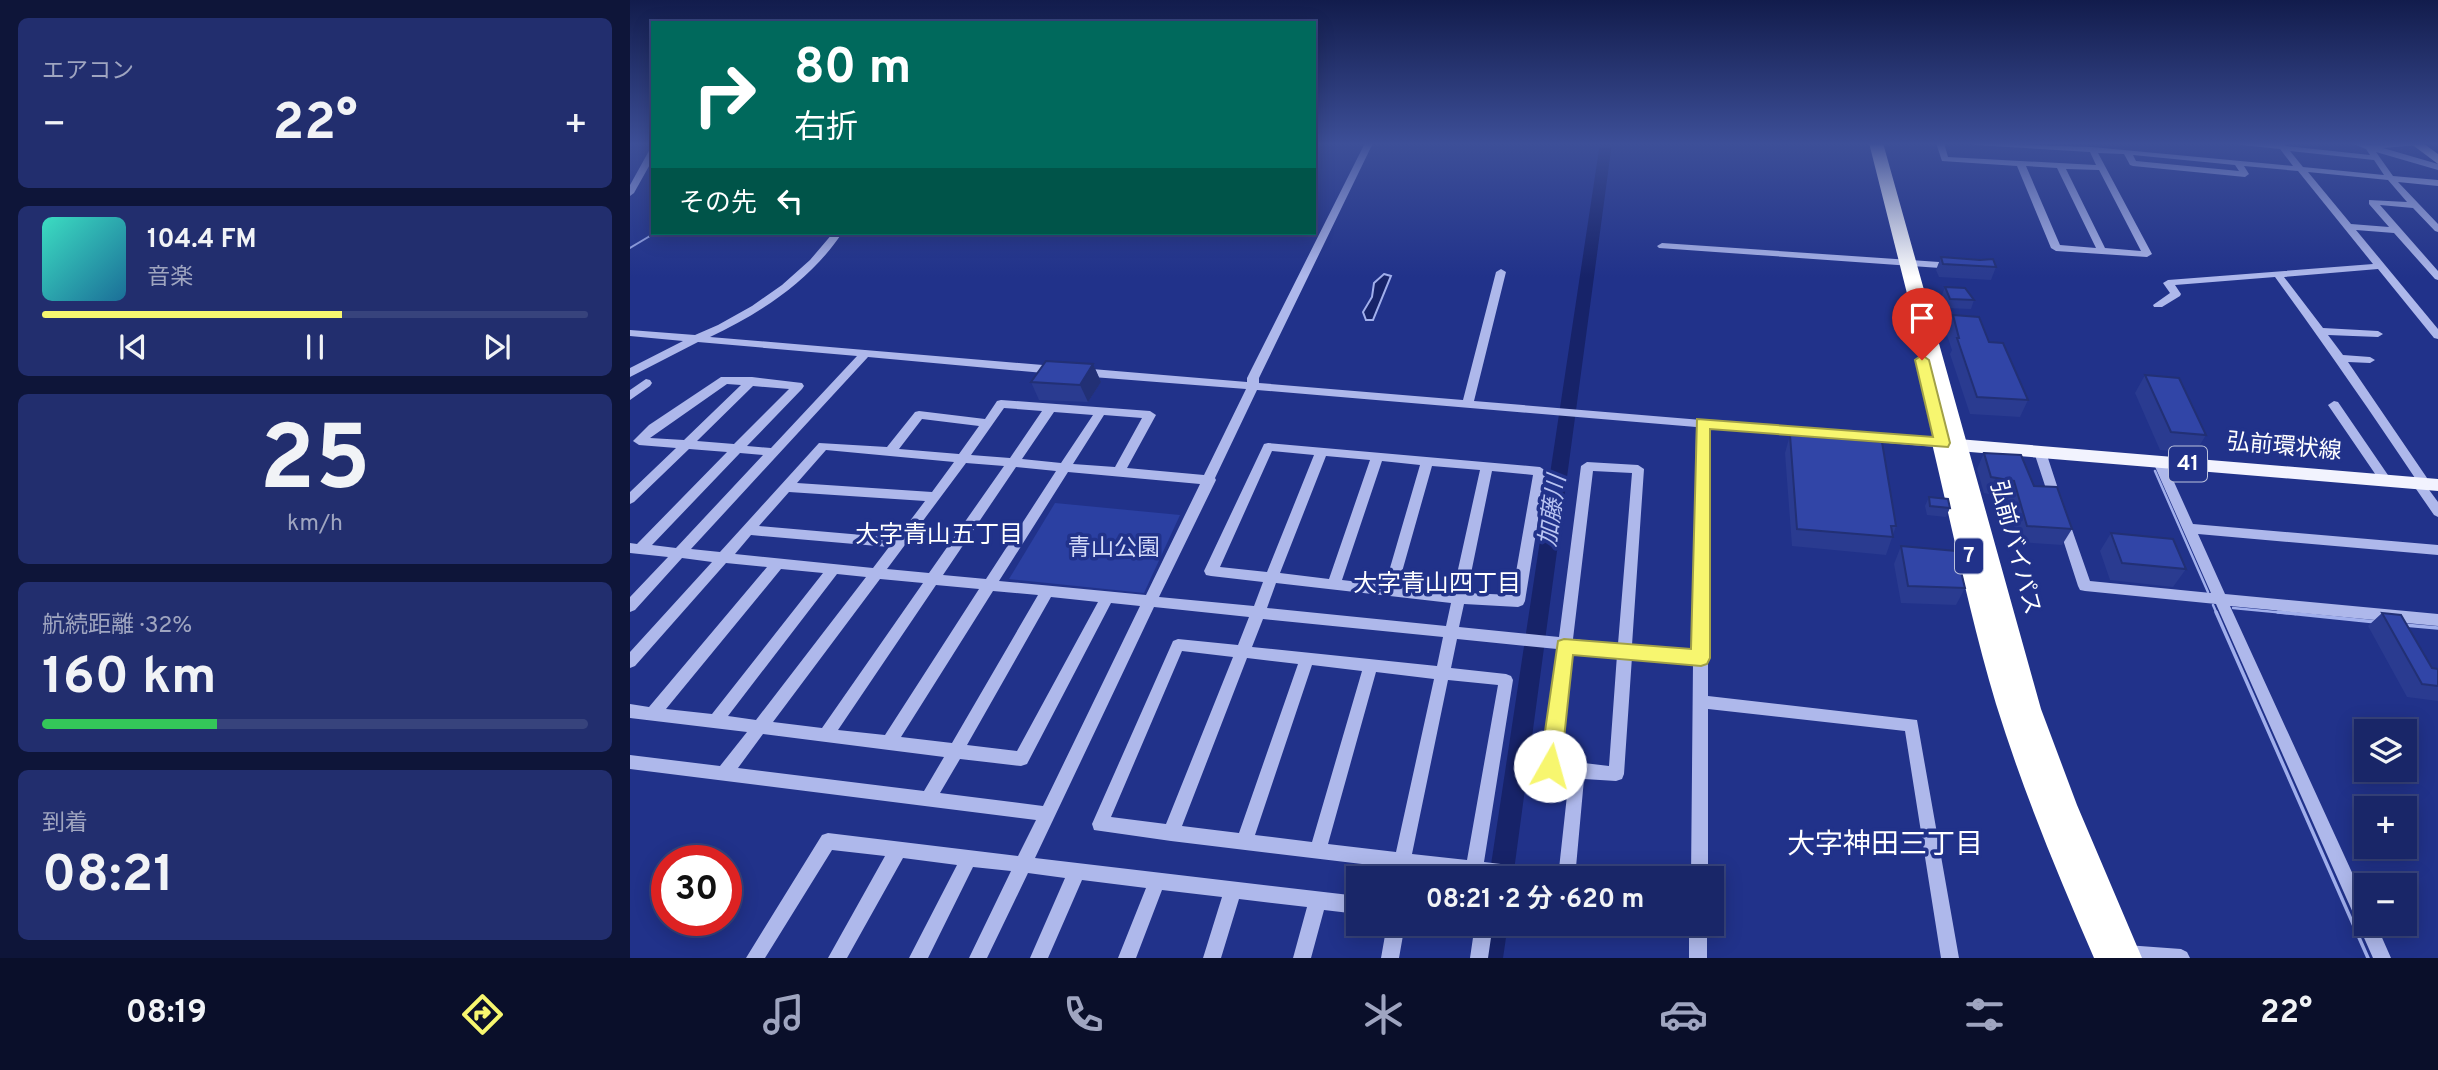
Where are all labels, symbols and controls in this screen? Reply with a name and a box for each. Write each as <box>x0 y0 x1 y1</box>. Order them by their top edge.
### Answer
text: 80 m <box>794 39 911 101</box>
icon: right <box>679 49 770 140</box>
text: エアコン <box>42 58 134 87</box>
text: 22° <box>272 92 358 158</box>
text: − <box>42 102 67 151</box>
text: + <box>563 102 588 151</box>
text: 右折 <box>794 109 858 149</box>
icon: left <box>771 182 809 220</box>
text: その先 <box>679 188 757 221</box>
text: 104.4 FM <box>147 224 257 257</box>
text: 音楽 <box>147 264 193 293</box>
pin <box>1892 288 1952 360</box>
icon: arrive <box>1903 299 1941 337</box>
icon: previous <box>114 328 152 366</box>
icon: pause <box>296 328 334 366</box>
icon: next <box>478 328 516 366</box>
text: 25 <box>259 407 371 522</box>
street label: 弘前環状線 <box>2225 429 2343 467</box>
road number: 41 <box>2169 447 2207 482</box>
water label: 加藤川 <box>1534 470 1574 549</box>
street label: 弘前バイパス <box>1982 478 2046 618</box>
text: km/h <box>287 510 343 539</box>
district label: 大字青山五丁目 <box>855 521 1023 551</box>
park label: 青山公園 <box>1068 535 1160 564</box>
road number: 7 <box>1955 538 1983 574</box>
district label: 大字青山四丁目 <box>1353 570 1521 600</box>
text: 航続距離 · 32% <box>42 612 192 641</box>
text: 160 km <box>42 646 217 712</box>
map controls <box>2354 719 2417 936</box>
button: layers <box>2354 719 2417 782</box>
position arrow <box>1513 729 1587 803</box>
button: + <box>2354 796 2417 859</box>
text: 到着 <box>42 810 88 839</box>
district label: 大字神田三丁目 <box>1787 828 1983 864</box>
text: 08:21 <box>42 844 174 910</box>
speed limit sign: 30 <box>651 845 742 936</box>
button: − <box>2354 873 2417 936</box>
text: 08:21 · 2 分 · 620 m <box>1426 884 1644 917</box>
icon: directions <box>458 990 507 1039</box>
icon: music <box>759 990 808 1039</box>
icon: phone <box>1059 990 1108 1039</box>
icon: climate <box>1359 990 1408 1039</box>
icon: car <box>1659 990 1708 1039</box>
icon: filters <box>1960 990 2009 1039</box>
text: 08:19 <box>126 994 207 1034</box>
text: 22° <box>2260 994 2312 1034</box>

